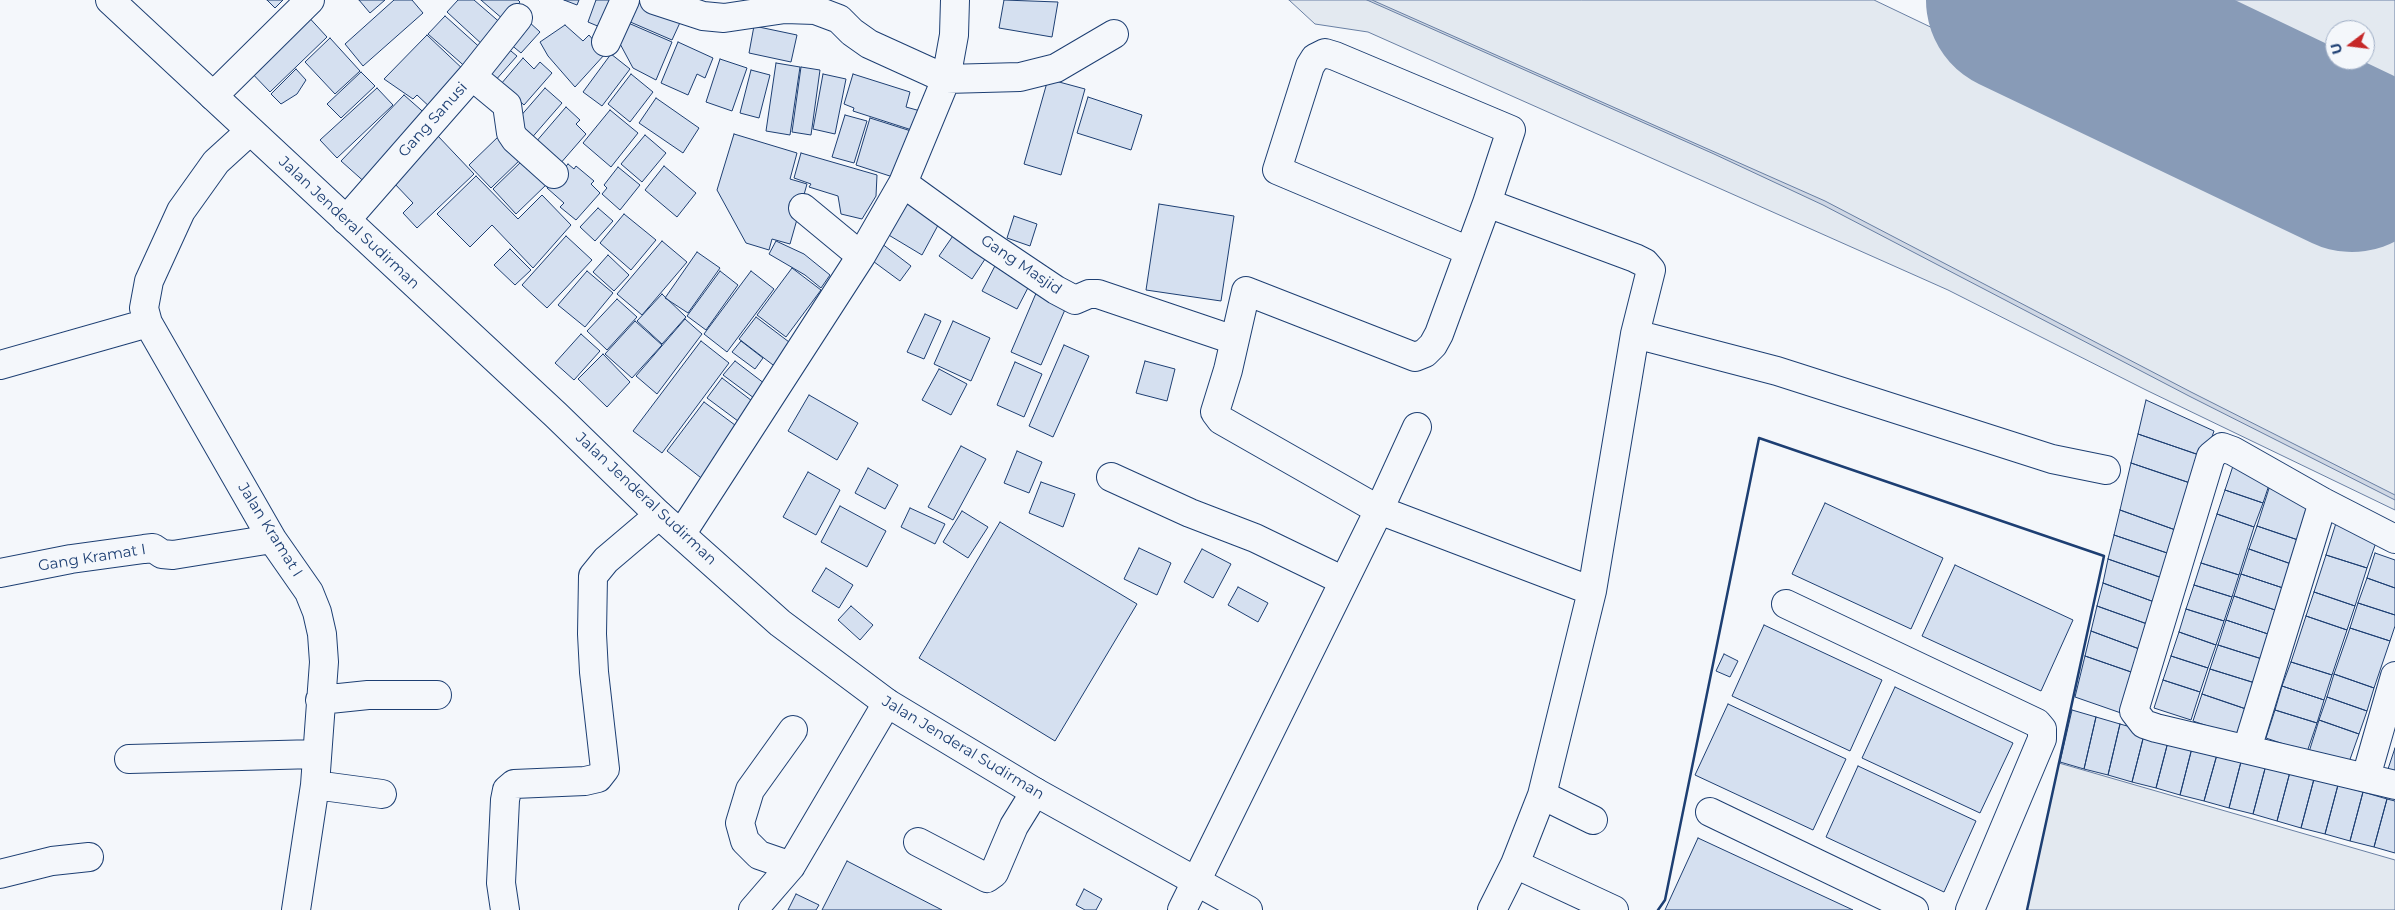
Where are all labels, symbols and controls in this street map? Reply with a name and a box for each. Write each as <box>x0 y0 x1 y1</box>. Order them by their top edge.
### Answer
north arrow <box>2325 20 2375 70</box>
text: U <box>2326 41 2347 56</box>
street label: Gang Sanusi <box>395 79 471 161</box>
street label: Jalan Jenderal Sudirman <box>275 153 423 293</box>
street label: Gang Masjid <box>977 231 1065 299</box>
street label: Jalan Jenderal Sudirman <box>572 429 720 569</box>
street label: Jalan Kramat I <box>234 480 306 580</box>
street label: Gang Kramat I <box>37 541 147 575</box>
street label: Jalan Jenderal Sudirman <box>879 692 1047 804</box>

